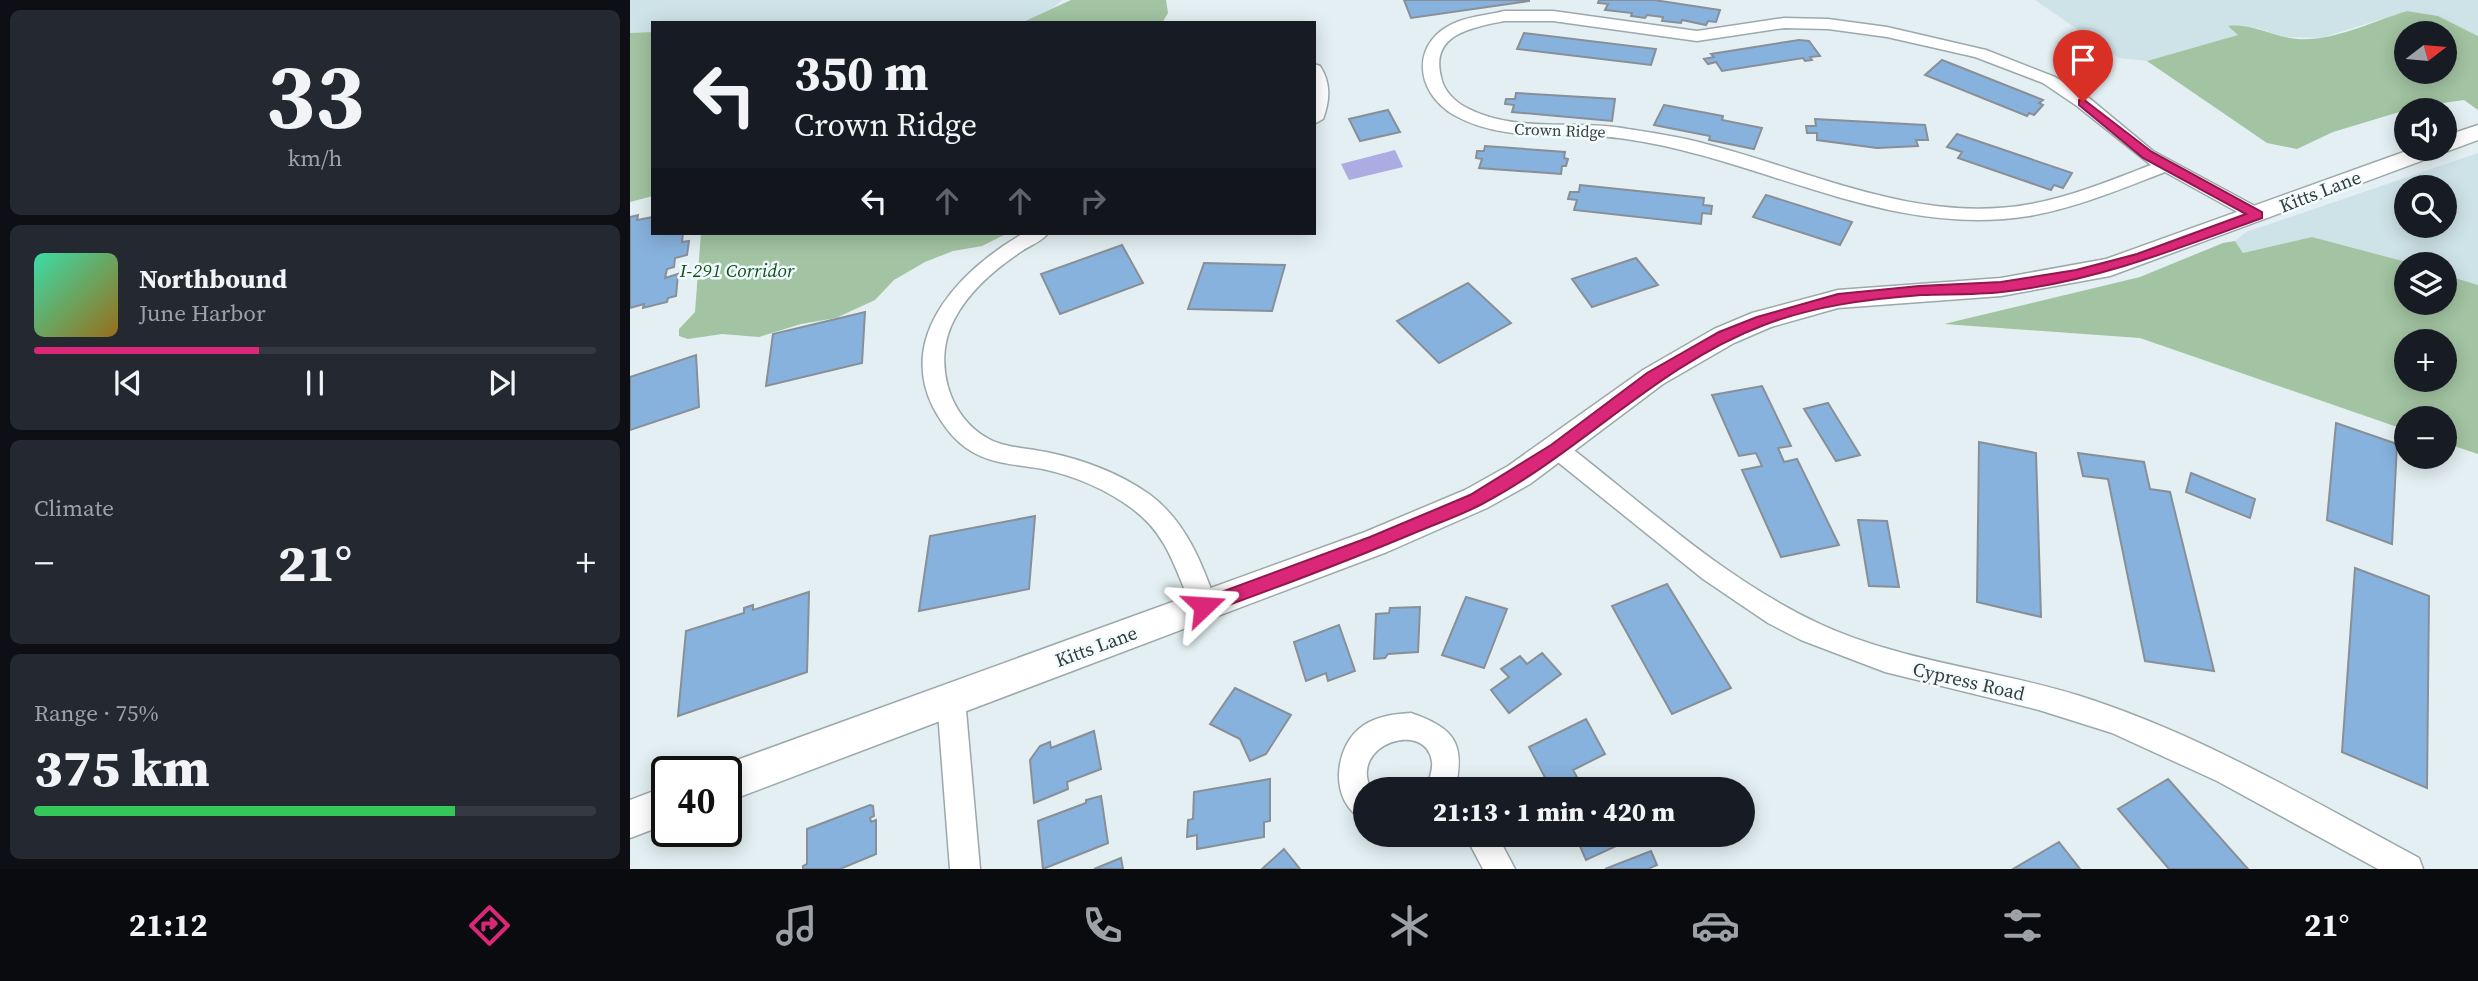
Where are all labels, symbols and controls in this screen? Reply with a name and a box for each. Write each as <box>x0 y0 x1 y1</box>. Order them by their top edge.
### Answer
north arrow <box>2394 21 2457 84</box>
map controls <box>2394 21 2457 469</box>
pin <box>2053 30 2113 102</box>
text: 33 <box>266 34 364 158</box>
text: 350 m <box>794 39 929 106</box>
icon: arrive <box>2064 41 2102 79</box>
icon: left <box>679 49 770 140</box>
button: sound <box>2394 98 2457 161</box>
text: Crown Ridge <box>794 103 977 147</box>
street label: Crown Ridge <box>1514 117 1606 143</box>
text: km/h <box>288 142 342 174</box>
street label: Kitts Lane <box>2275 164 2365 218</box>
button: search <box>2394 175 2457 238</box>
icon: left <box>855 182 893 220</box>
icon: ahead <box>928 182 966 220</box>
icon: ahead <box>1001 182 1039 220</box>
icon: right <box>1074 182 1112 220</box>
button: layers <box>2394 252 2457 315</box>
park label: I-291 Corridor <box>679 257 796 283</box>
text: Northbound <box>139 261 287 297</box>
text: June Harbor <box>139 297 266 329</box>
button: + <box>2394 329 2457 392</box>
icon: previous <box>109 364 147 402</box>
icon: pause <box>296 364 334 402</box>
icon: next <box>483 364 521 402</box>
button: − <box>2394 406 2457 469</box>
text: Climate <box>34 492 114 524</box>
text: 21° <box>278 527 352 598</box>
text: − <box>34 537 54 589</box>
text: + <box>576 537 596 589</box>
position arrow <box>1167 569 1241 643</box>
street label: Kitts Lane <box>1051 619 1141 673</box>
street label: Cypress Road <box>1910 655 2028 707</box>
text: Range · 75% <box>34 697 159 729</box>
text: 375 km <box>34 732 210 803</box>
speed limit sign: 40 <box>651 756 742 847</box>
text: 21:13 · 1 min · 420 m <box>1433 794 1675 830</box>
icon: directions <box>465 901 514 950</box>
icon: music <box>772 901 821 950</box>
icon: phone <box>1078 901 1127 950</box>
icon: climate <box>1385 901 1434 950</box>
icon: car <box>1691 901 1740 950</box>
icon: filters <box>1998 901 2047 950</box>
text: 21:12 <box>129 903 208 947</box>
text: 21° <box>2304 903 2349 947</box>

